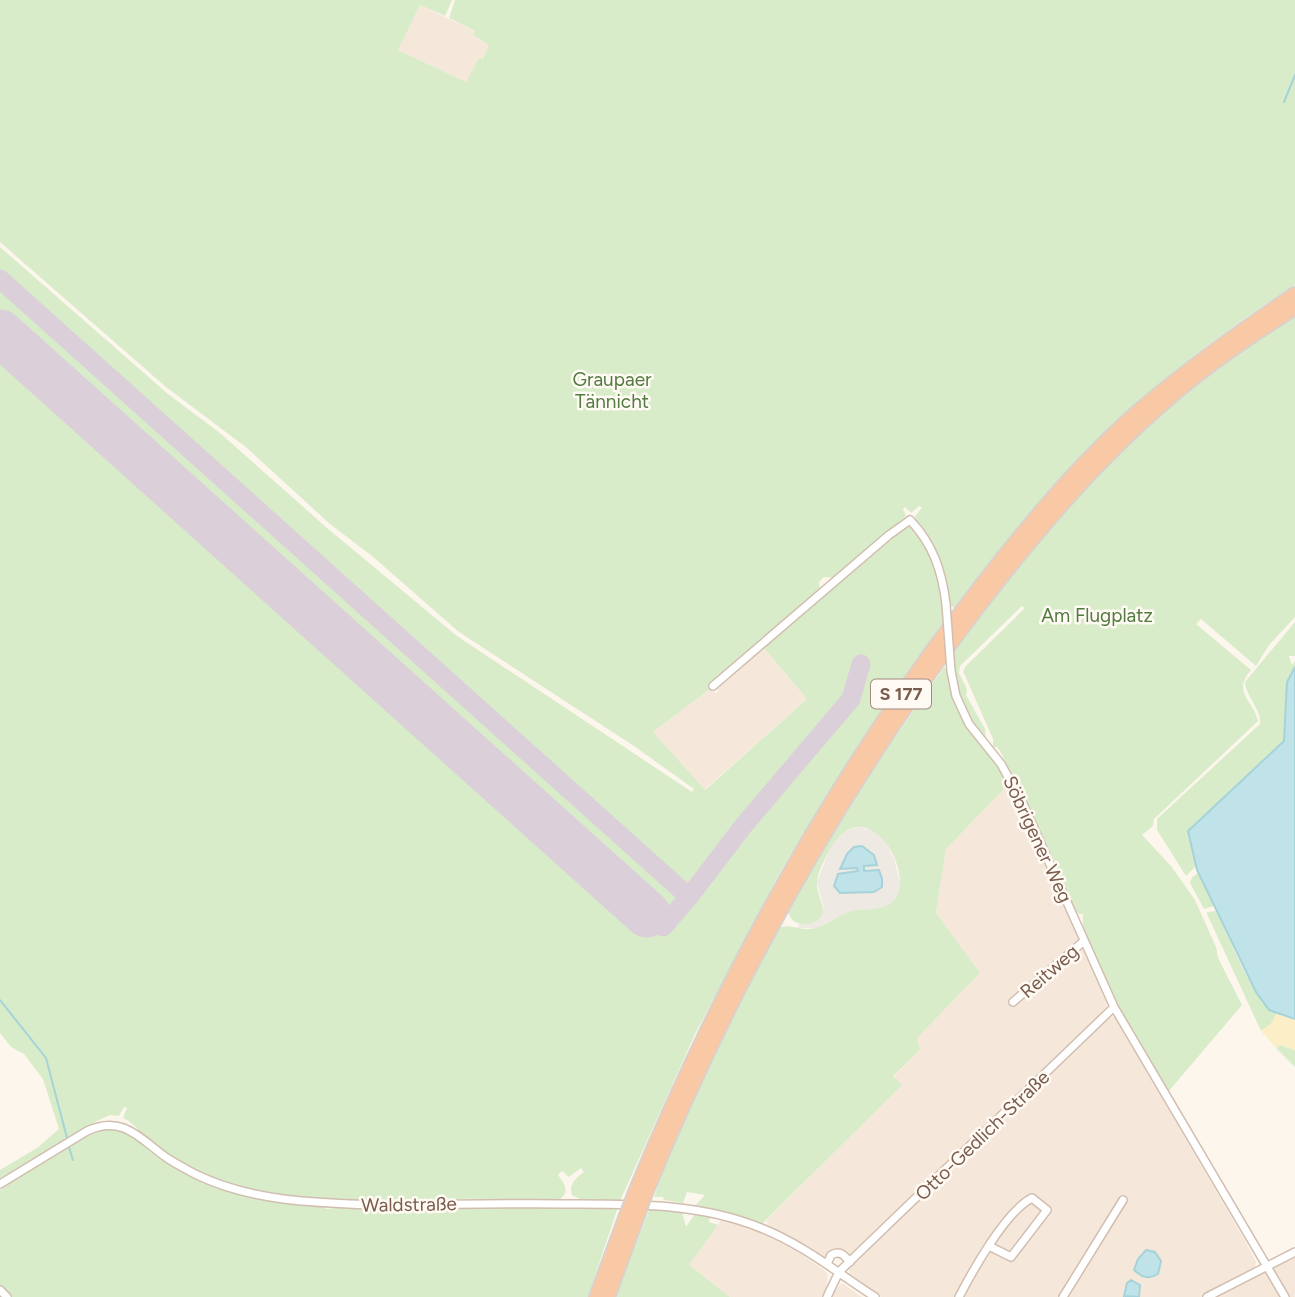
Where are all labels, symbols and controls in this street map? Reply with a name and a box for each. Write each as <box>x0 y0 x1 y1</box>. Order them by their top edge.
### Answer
park label: Graupaer Tännicht <box>573 368 652 413</box>
park label: Am Flugplatz <box>1041 604 1153 627</box>
road number: S 177 <box>871 680 931 708</box>
street label: Söbrigener Weg <box>998 772 1077 906</box>
street label: Reitweg <box>1015 940 1083 1003</box>
street label: Otto-Gedlich-Straße <box>911 1065 1054 1205</box>
street label: Waldstraße <box>361 1192 457 1217</box>

